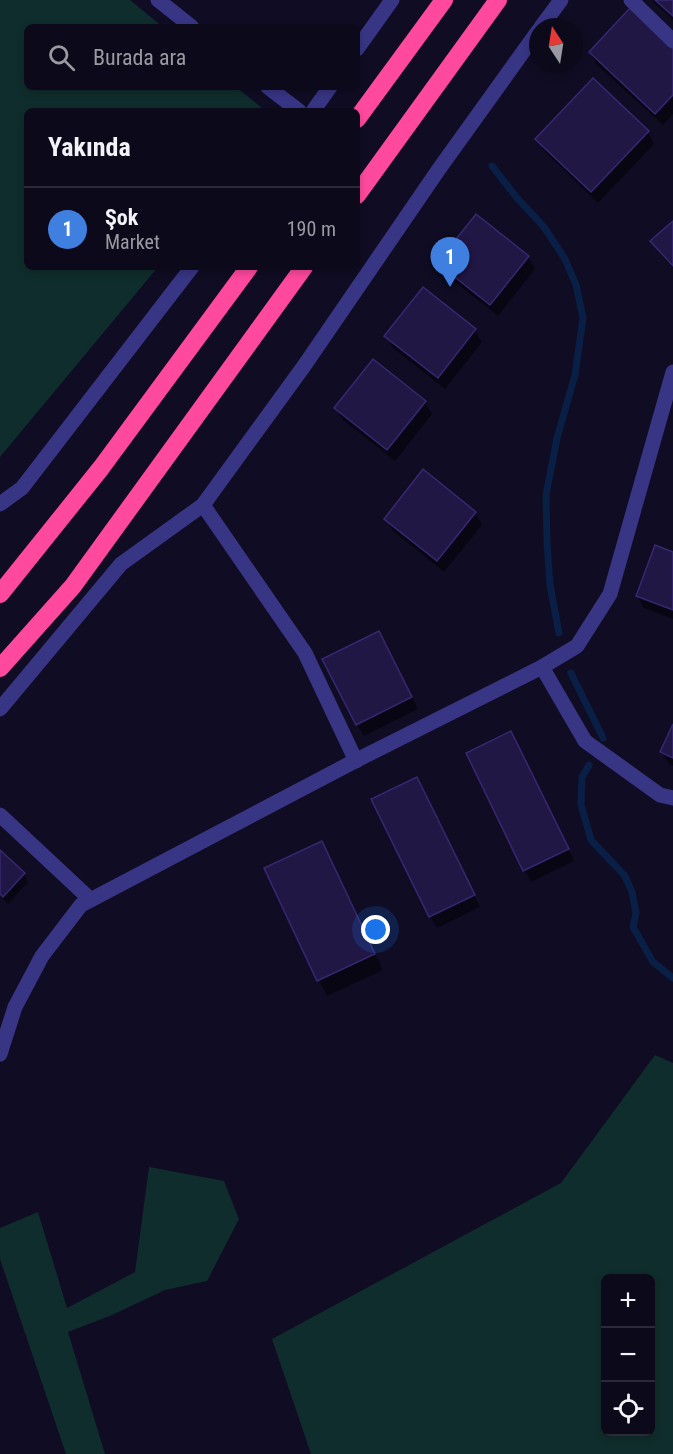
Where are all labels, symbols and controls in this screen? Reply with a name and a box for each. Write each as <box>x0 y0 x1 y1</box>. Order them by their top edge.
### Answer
north arrow <box>529 18 583 72</box>
search box <box>24 24 360 90</box>
icon: search <box>45 41 78 74</box>
text: Burada ara <box>93 45 186 70</box>
text: Yakında <box>48 132 131 162</box>
text: Şok <box>105 205 138 230</box>
text: 1 <box>62 217 73 241</box>
text: 190 m <box>287 217 336 241</box>
text: Market <box>105 230 160 254</box>
pin: 1 <box>430 238 470 287</box>
your location <box>361 915 390 944</box>
map controls <box>601 1274 655 1436</box>
button: + <box>601 1274 655 1328</box>
button: − <box>601 1328 655 1382</box>
button: locate <box>601 1382 655 1436</box>

